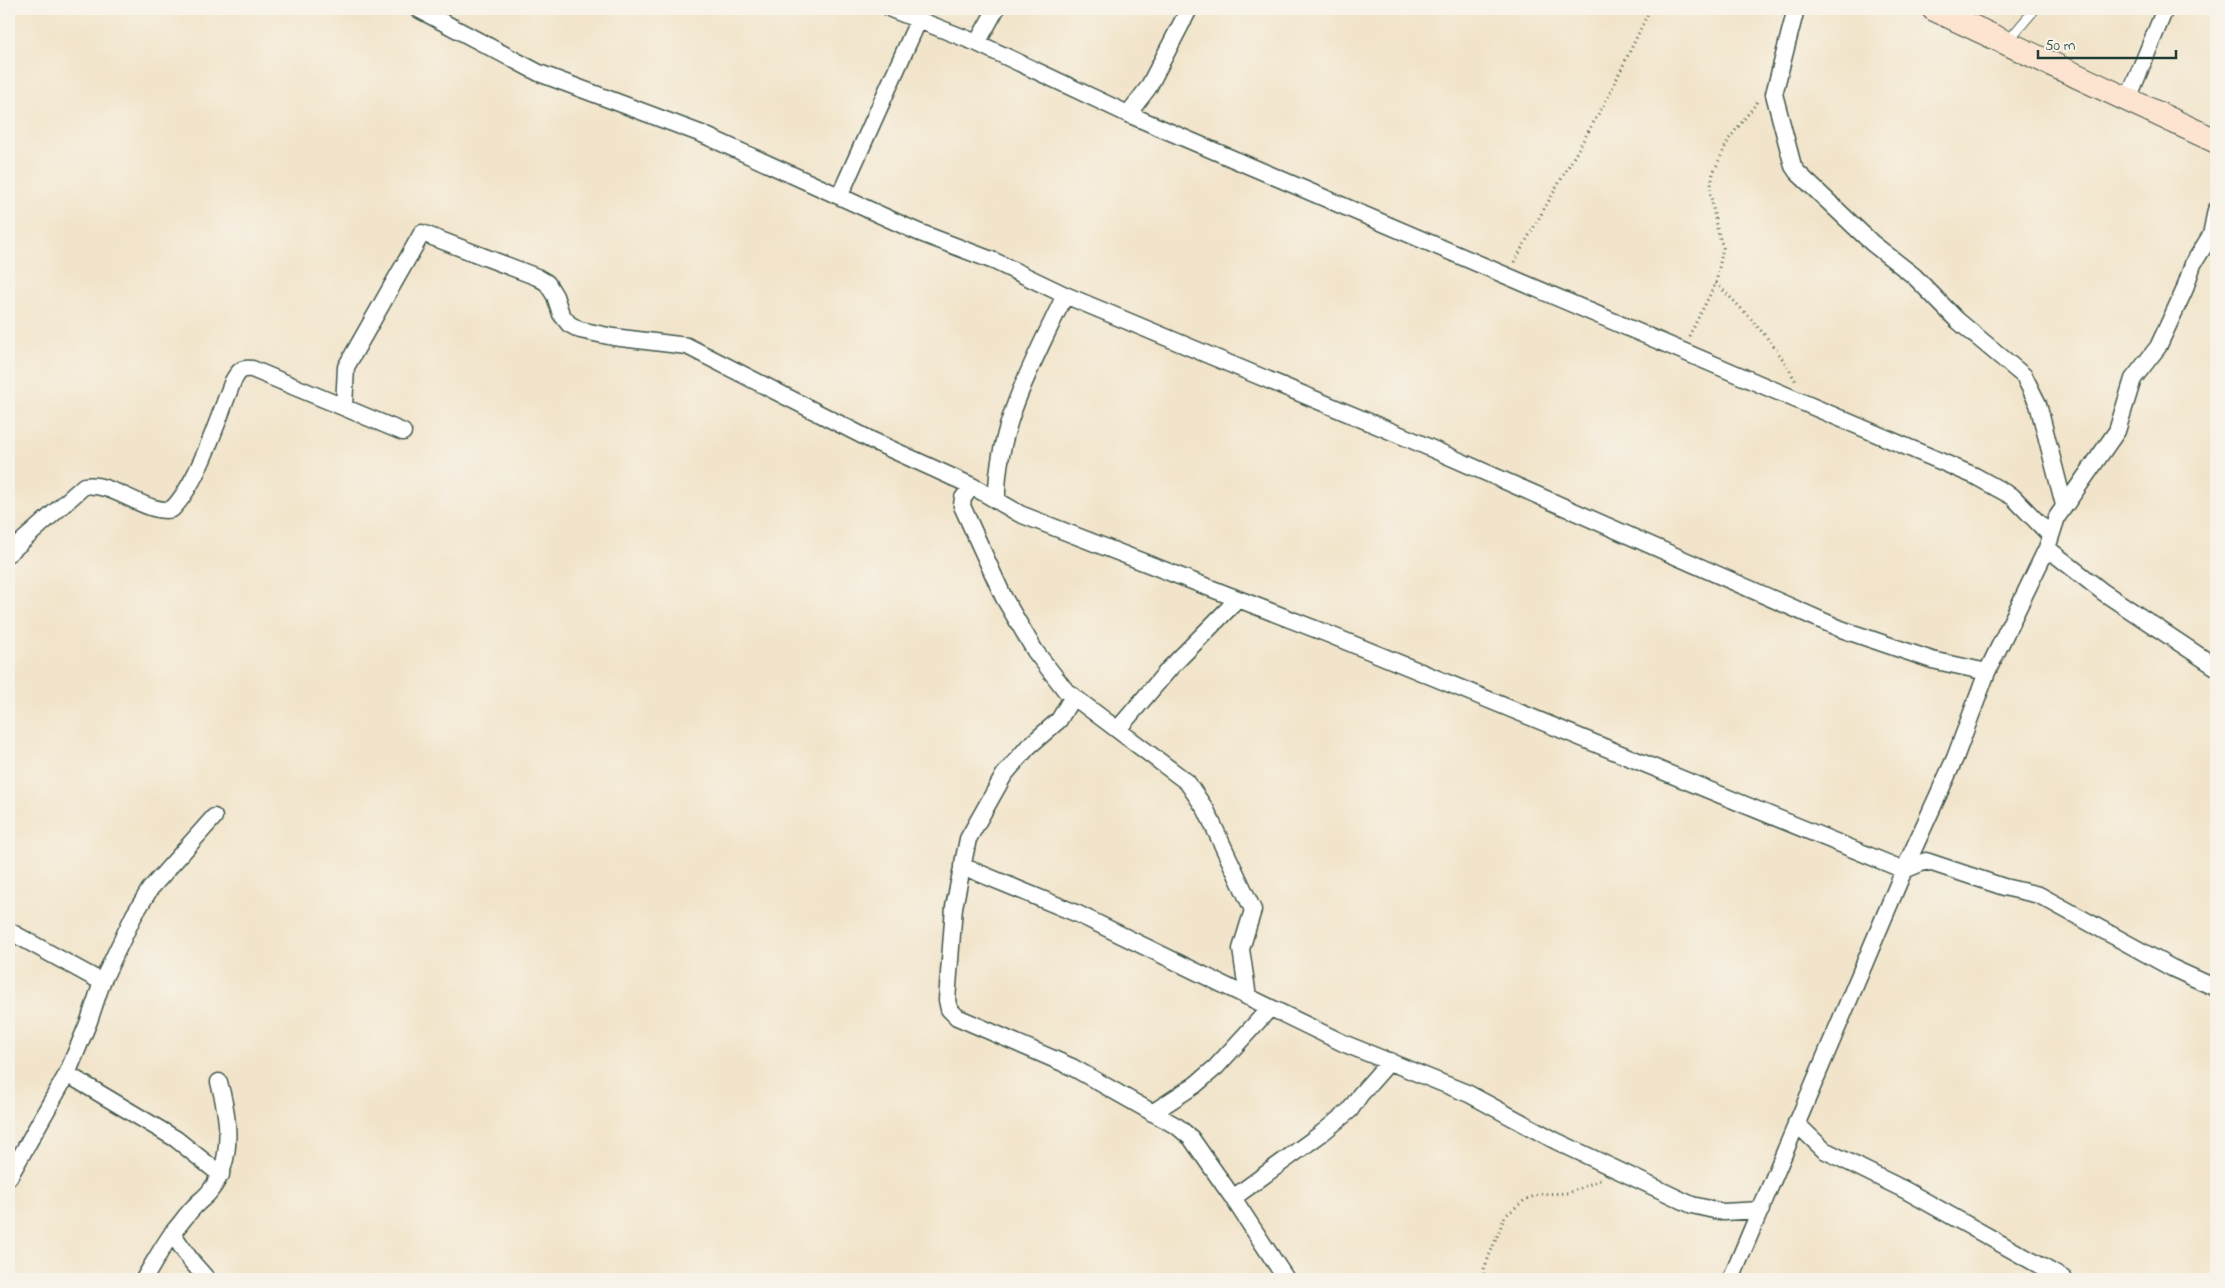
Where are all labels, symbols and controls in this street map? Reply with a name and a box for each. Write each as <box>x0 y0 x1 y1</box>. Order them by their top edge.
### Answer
scale bar <box>2038 28 2175 60</box>
text: 50 m <box>2045 35 2076 57</box>

